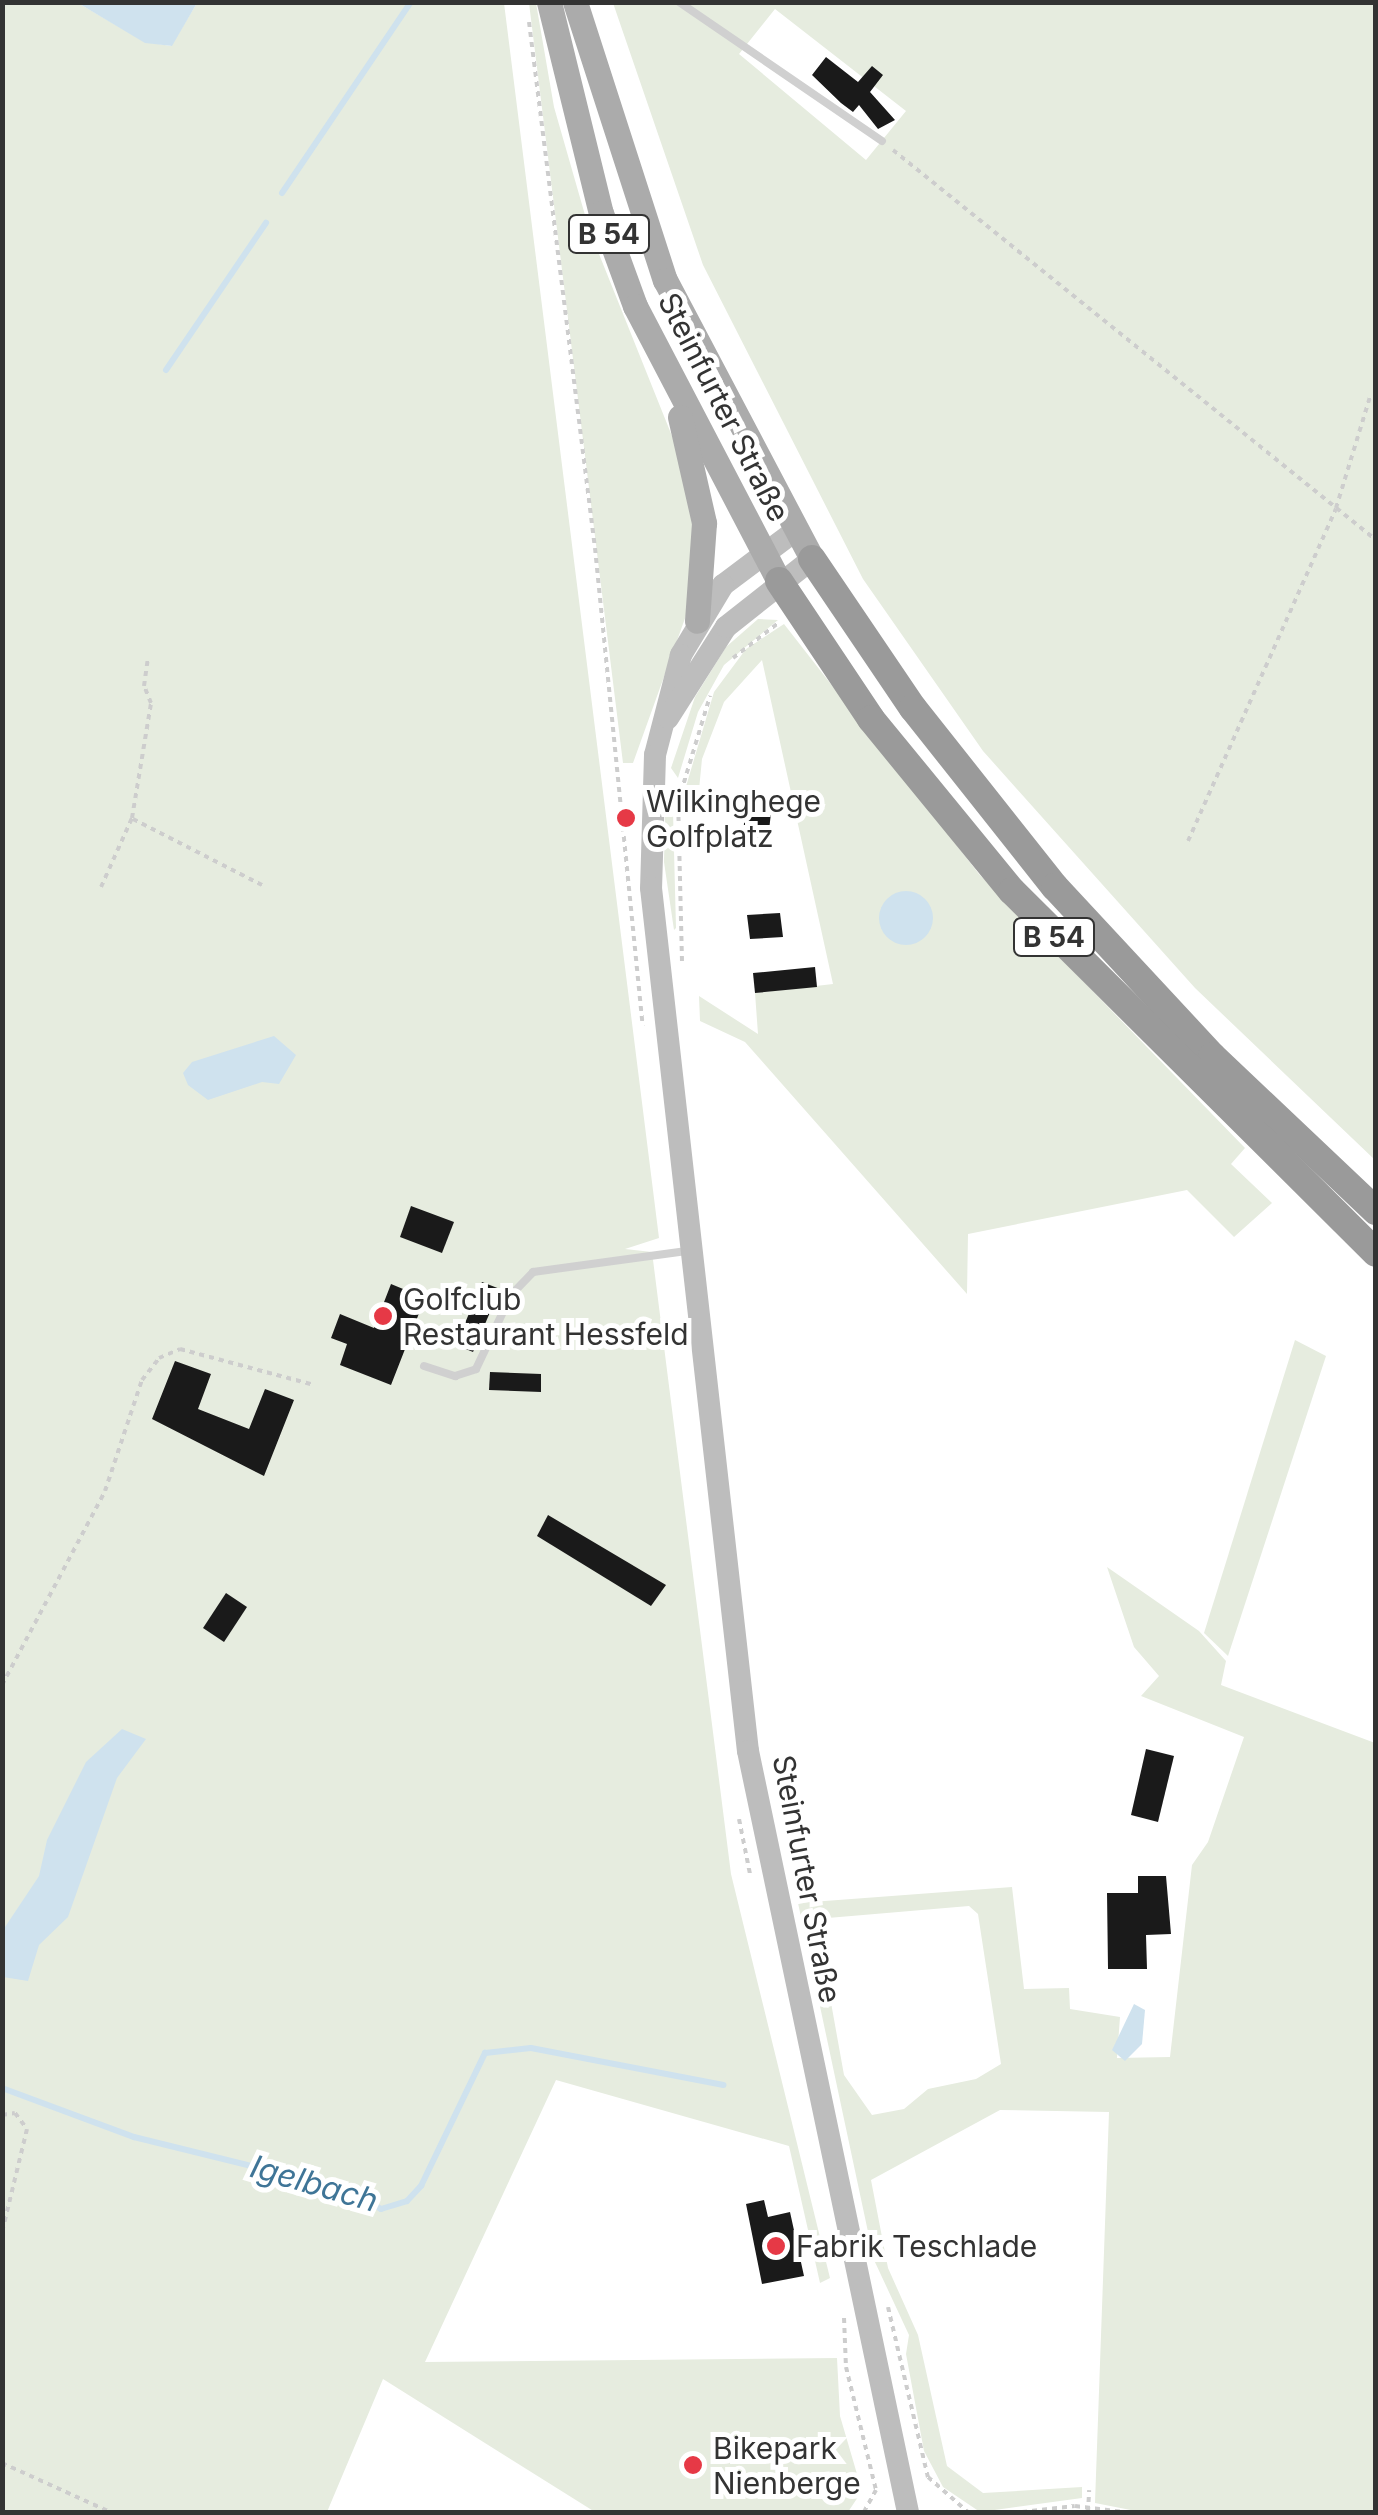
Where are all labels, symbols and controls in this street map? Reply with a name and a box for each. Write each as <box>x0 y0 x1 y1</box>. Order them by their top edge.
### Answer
road number: B 54 <box>566 211 652 257</box>
street label: Steinfurter Straße <box>651 287 797 527</box>
place label: Wilkinghege Golfplatz <box>646 783 821 854</box>
marker: Wilkinghege Golfplatz <box>615 807 637 829</box>
road number: B 54 <box>1012 914 1096 960</box>
place label: Golfclub Restaurant Hessfeld <box>403 1281 689 1352</box>
marker: Golfclub Restaurant Hessfeld <box>372 1305 394 1327</box>
street label: Steinfurter Straße <box>765 1752 849 2006</box>
water label: Igelbach <box>246 2148 382 2220</box>
place label: Fabrik Teschlade <box>796 2228 1037 2264</box>
marker: Fabrik Teschlade <box>765 2235 787 2257</box>
place label: Bikepark Nienberge <box>713 2430 861 2500</box>
marker: Bikepark Nienberge <box>682 2454 704 2476</box>

